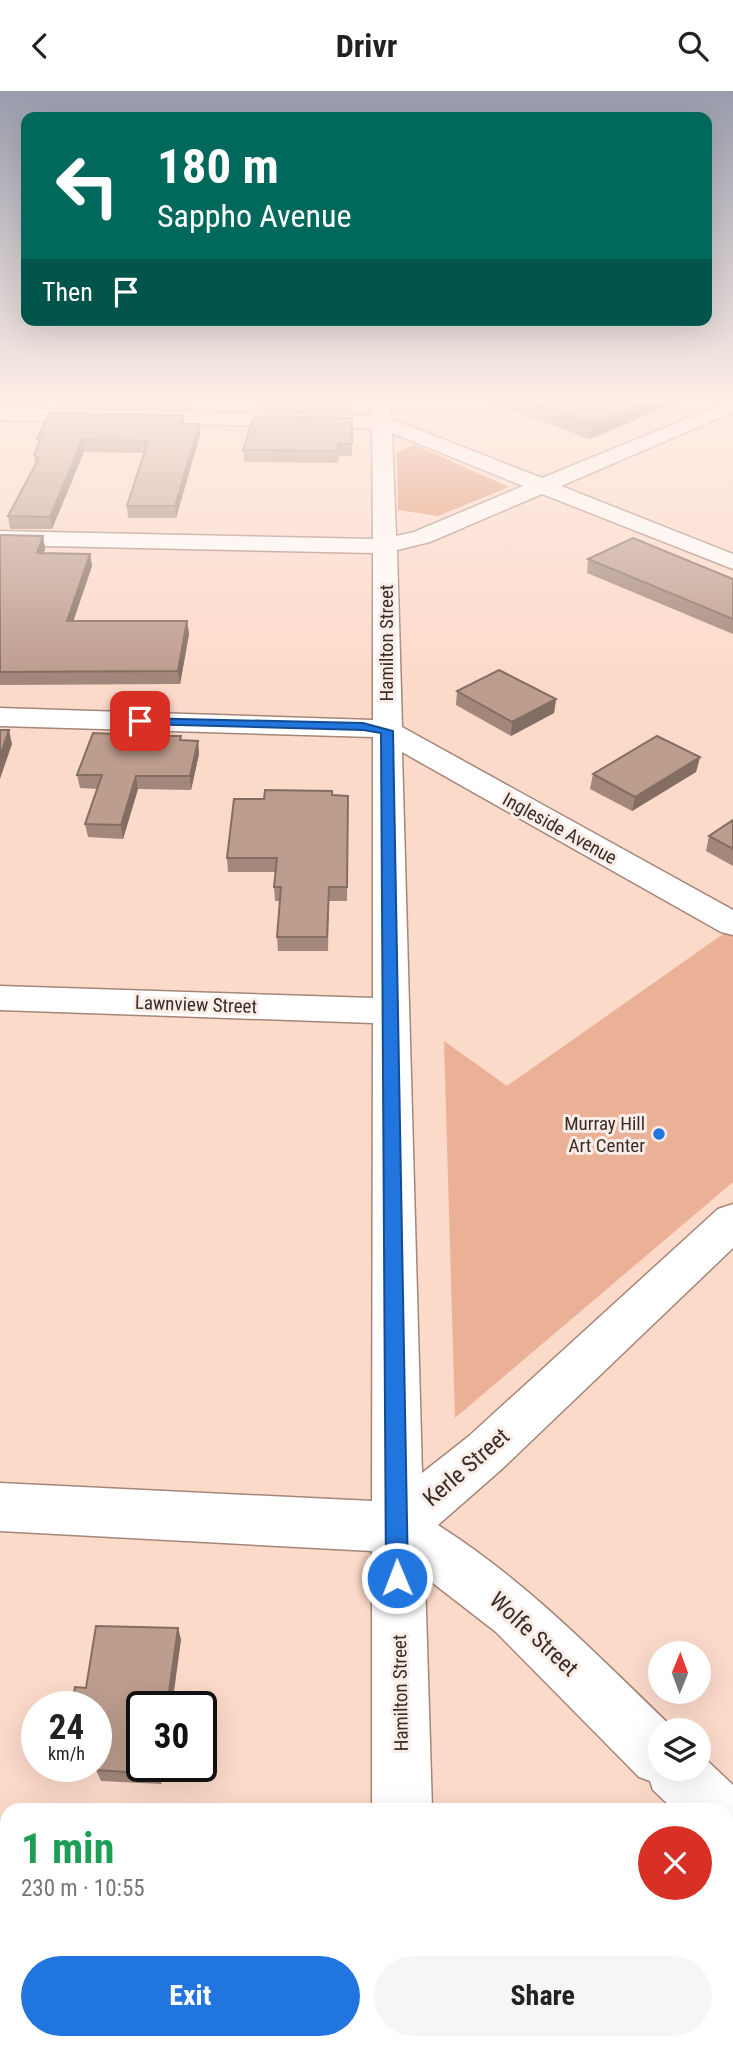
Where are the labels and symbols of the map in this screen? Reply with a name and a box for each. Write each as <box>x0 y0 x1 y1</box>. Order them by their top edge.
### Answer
street label: Hamilton Street <box>375 585 398 701</box>
pin <box>110 691 170 751</box>
street label: Ingleside Avenue <box>499 788 621 869</box>
street label: Lawnview Street <box>134 991 258 1018</box>
place label: Murray Hill Art Center <box>564 1112 645 1157</box>
marker: Murray Hill Art Center <box>651 1126 667 1142</box>
street label: Kerle Street <box>418 1423 515 1512</box>
position arrow <box>360 1541 434 1615</box>
street label: Wolfe Street <box>484 1587 583 1682</box>
street label: Hamilton Street <box>388 1634 413 1752</box>
north arrow <box>648 1641 710 1705</box>
speed limit sign: 30 <box>126 1691 217 1782</box>

